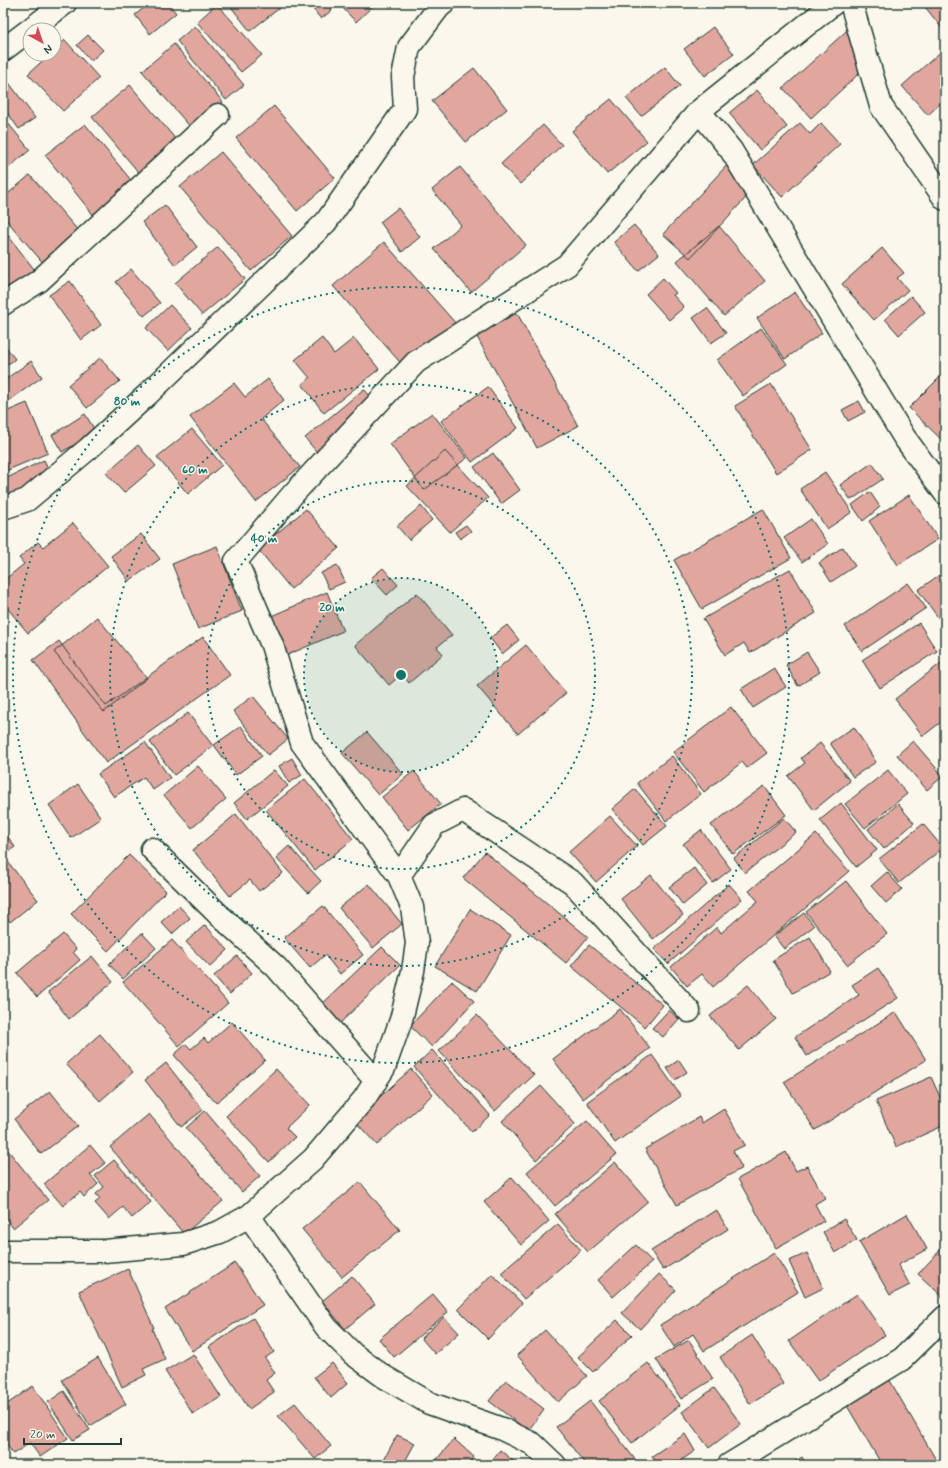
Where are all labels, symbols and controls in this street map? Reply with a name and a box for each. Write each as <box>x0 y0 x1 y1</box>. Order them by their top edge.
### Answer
north arrow <box>22 22 62 62</box>
text: N <box>40 41 55 57</box>
text: 80 m <box>114 394 141 410</box>
text: 60 m <box>182 462 208 478</box>
text: 40 m <box>251 531 278 547</box>
text: 20 m <box>319 600 345 616</box>
centre of rings <box>394 668 408 682</box>
scale bar <box>24 1420 121 1446</box>
text: 20 m <box>30 1427 56 1443</box>

